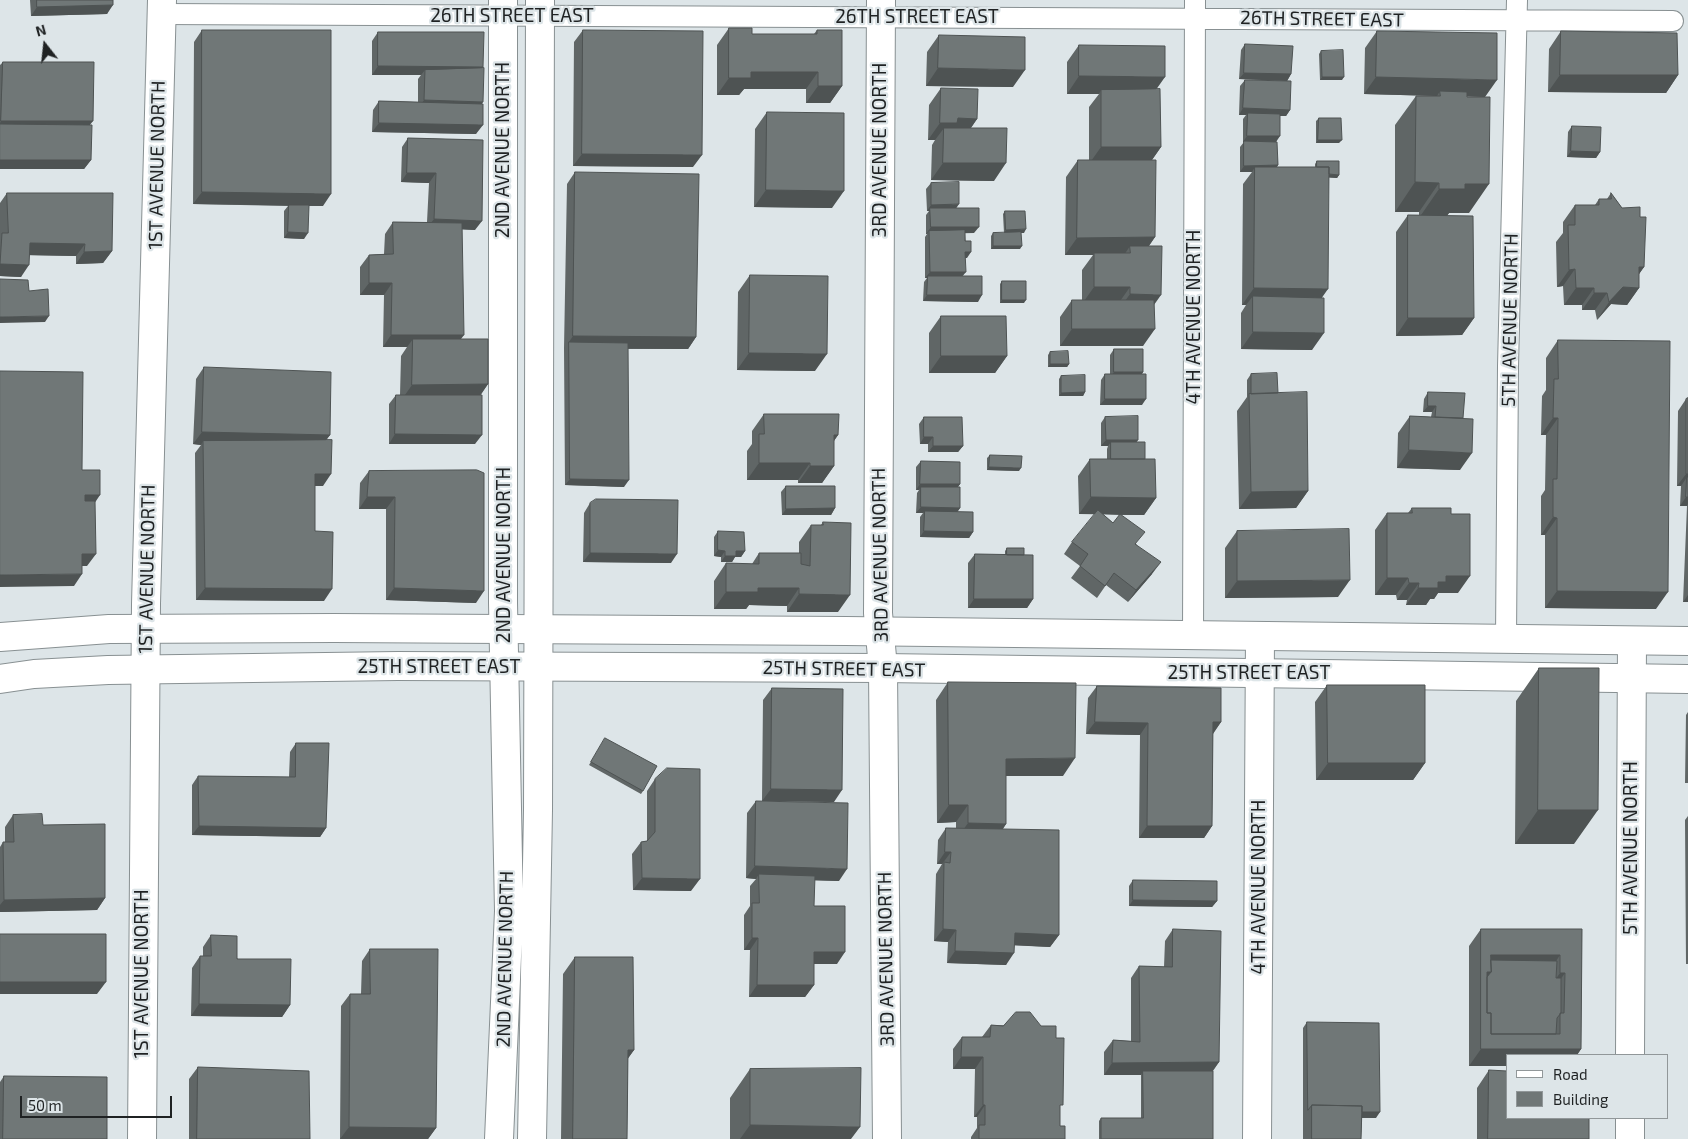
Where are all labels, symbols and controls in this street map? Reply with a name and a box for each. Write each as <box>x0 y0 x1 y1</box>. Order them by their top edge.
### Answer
street label: 26TH STREET EAST <box>430 5 594 27</box>
street label: 26TH STREET EAST <box>835 6 999 28</box>
street label: 26TH STREET EAST <box>1240 6 1404 32</box>
north arrow <box>20 20 70 70</box>
text: N <box>34 21 48 40</box>
street label: 2ND AVENUE NORTH <box>492 62 514 238</box>
street label: 3RD AVENUE NORTH <box>869 63 891 237</box>
street label: 1ST AVENUE NORTH <box>144 80 170 250</box>
street label: 4TH AVENUE NORTH <box>1183 229 1205 405</box>
street label: 5TH AVENUE NORTH <box>1497 233 1523 407</box>
street label: 2ND AVENUE NORTH <box>493 467 515 643</box>
street label: 3RD AVENUE NORTH <box>867 467 893 643</box>
street label: 1ST AVENUE NORTH <box>134 484 160 654</box>
street label: 25TH STREET EAST <box>358 656 520 678</box>
street label: 25TH STREET EAST <box>762 656 926 682</box>
street label: 25TH STREET EAST <box>1168 662 1330 684</box>
street label: 5TH AVENUE NORTH <box>1620 761 1642 935</box>
street label: 4TH AVENUE NORTH <box>1248 799 1270 975</box>
street label: 2ND AVENUE NORTH <box>492 871 518 1047</box>
street label: 3RD AVENUE NORTH <box>873 871 899 1047</box>
street label: 1ST AVENUE NORTH <box>131 889 153 1059</box>
legend <box>1506 1054 1668 1119</box>
text: Road <box>1553 1065 1588 1083</box>
scale bar <box>22 1086 175 1118</box>
text: Building <box>1553 1090 1608 1108</box>
text: 50 m <box>28 1096 62 1114</box>

